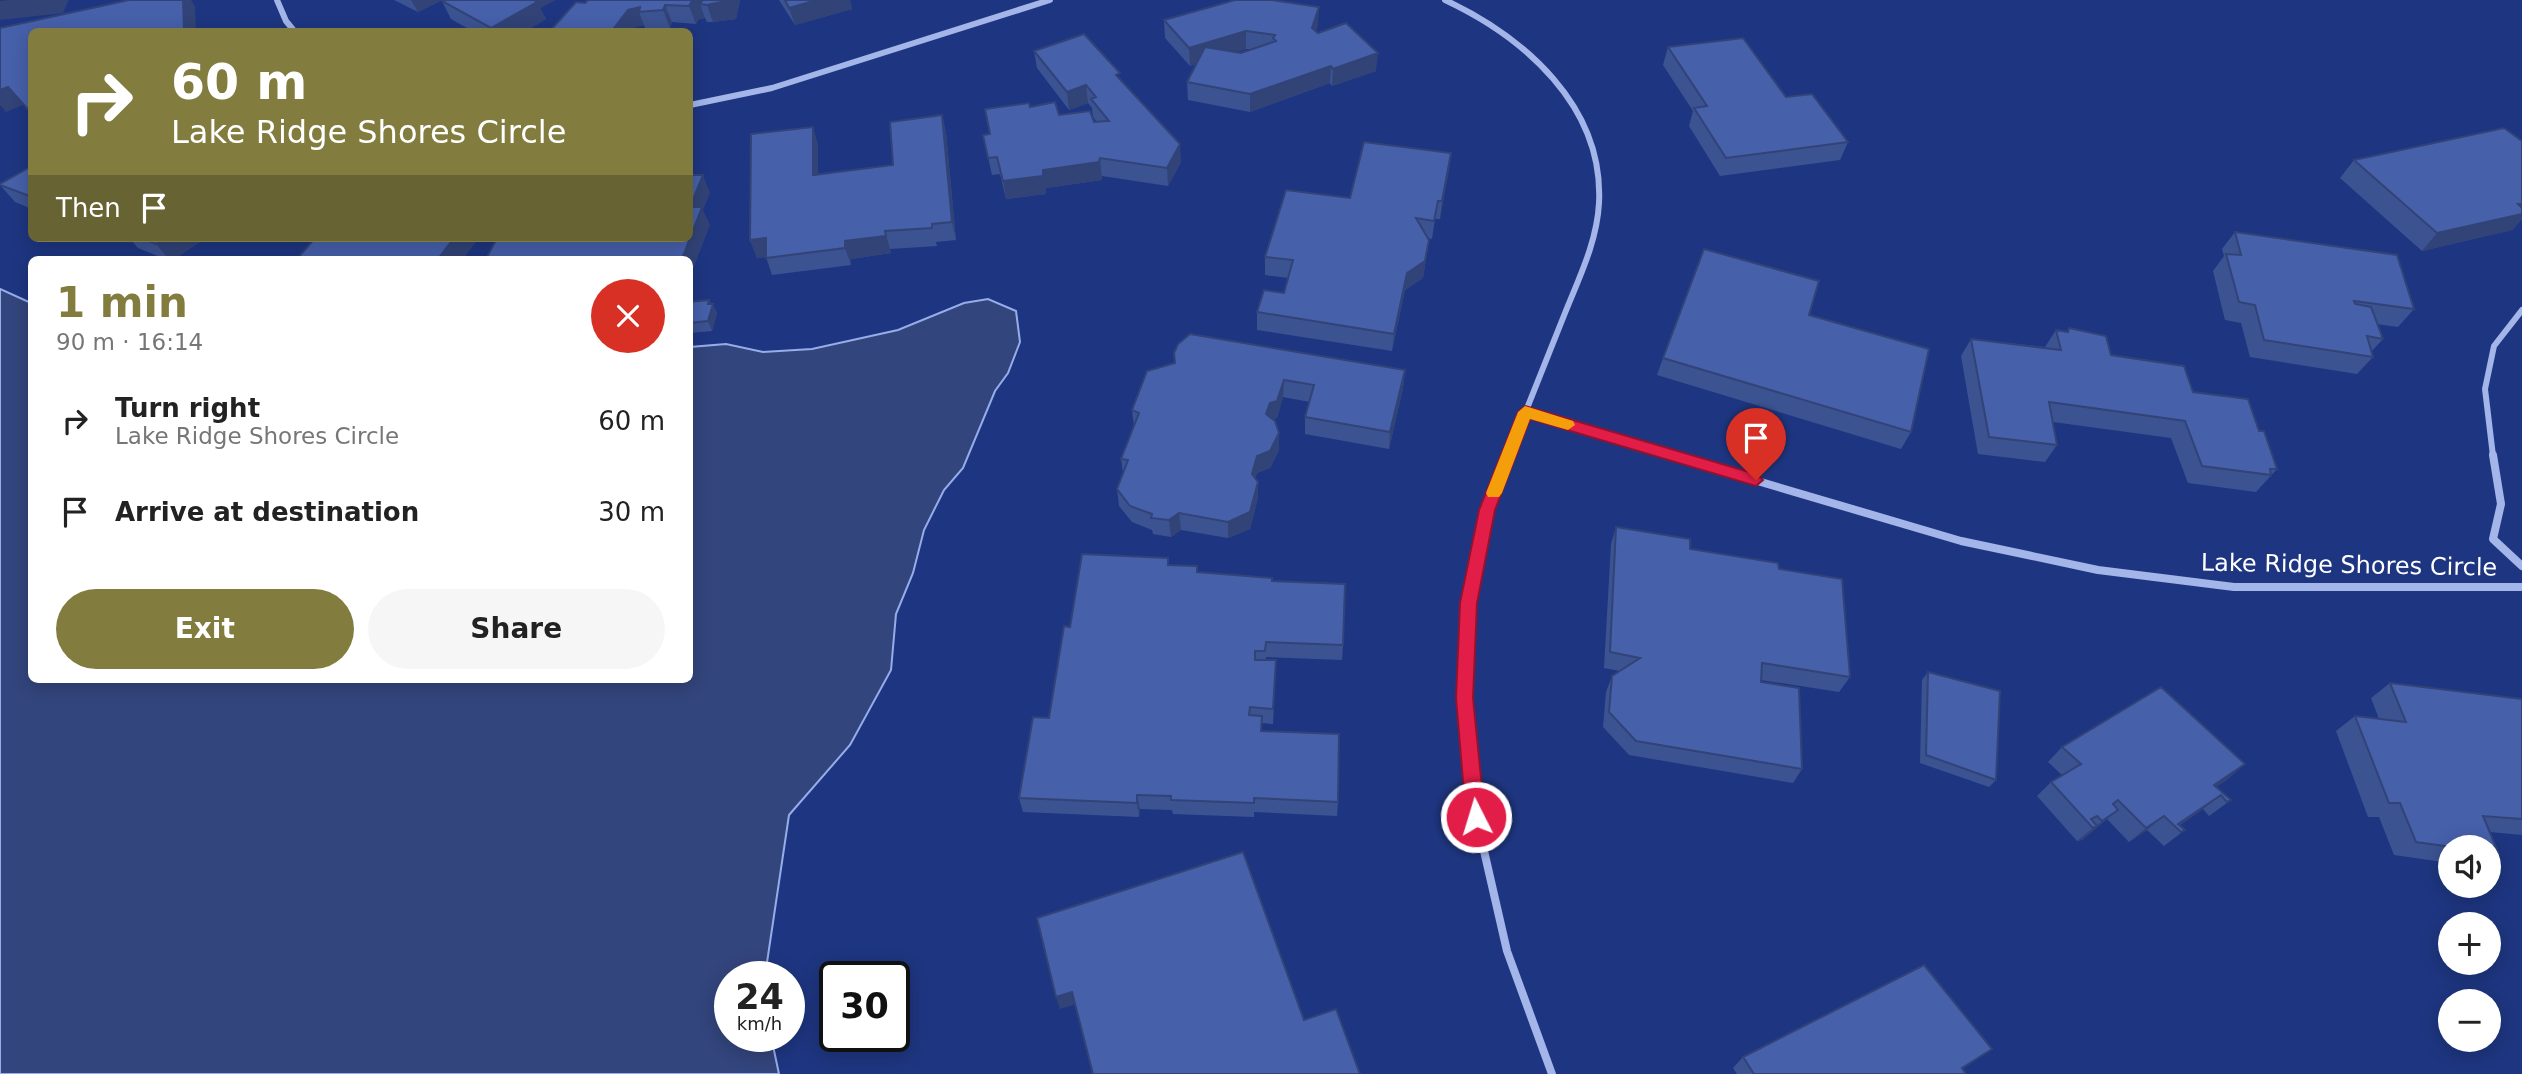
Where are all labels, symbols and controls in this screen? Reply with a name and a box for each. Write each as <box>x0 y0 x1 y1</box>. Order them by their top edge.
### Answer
text: 60 m <box>171 54 307 111</box>
icon: right <box>56 56 147 147</box>
text: Lake Ridge Shores Circle <box>171 113 566 151</box>
icon: arrive <box>135 189 173 227</box>
text: Then <box>56 193 121 223</box>
text: 1 min <box>56 278 188 327</box>
button: close <box>591 279 665 353</box>
text: 90 m · 16:14 <box>56 329 203 355</box>
text: Turn right <box>115 393 260 423</box>
icon: right <box>56 402 94 440</box>
text: 60 m <box>598 406 665 436</box>
pin <box>1726 408 1786 480</box>
icon: arrive <box>1737 419 1775 457</box>
text: Lake Ridge Shores Circle <box>115 423 399 449</box>
icon: arrive <box>56 493 94 531</box>
text: Arrive at destination <box>115 497 419 527</box>
text: 30 m <box>598 497 665 527</box>
street label: Lake Ridge Shores Circle <box>2201 548 2497 582</box>
button: Exit <box>56 589 354 669</box>
button: Share <box>368 589 665 669</box>
position arrow <box>1439 780 1513 854</box>
map controls <box>2438 835 2501 1052</box>
button: sound <box>2438 835 2501 898</box>
button: + <box>2438 912 2501 975</box>
speed limit sign: 30 <box>819 961 910 1052</box>
text: 24 <box>735 977 784 1017</box>
button: − <box>2438 989 2501 1052</box>
text: km/h <box>737 1013 782 1034</box>

